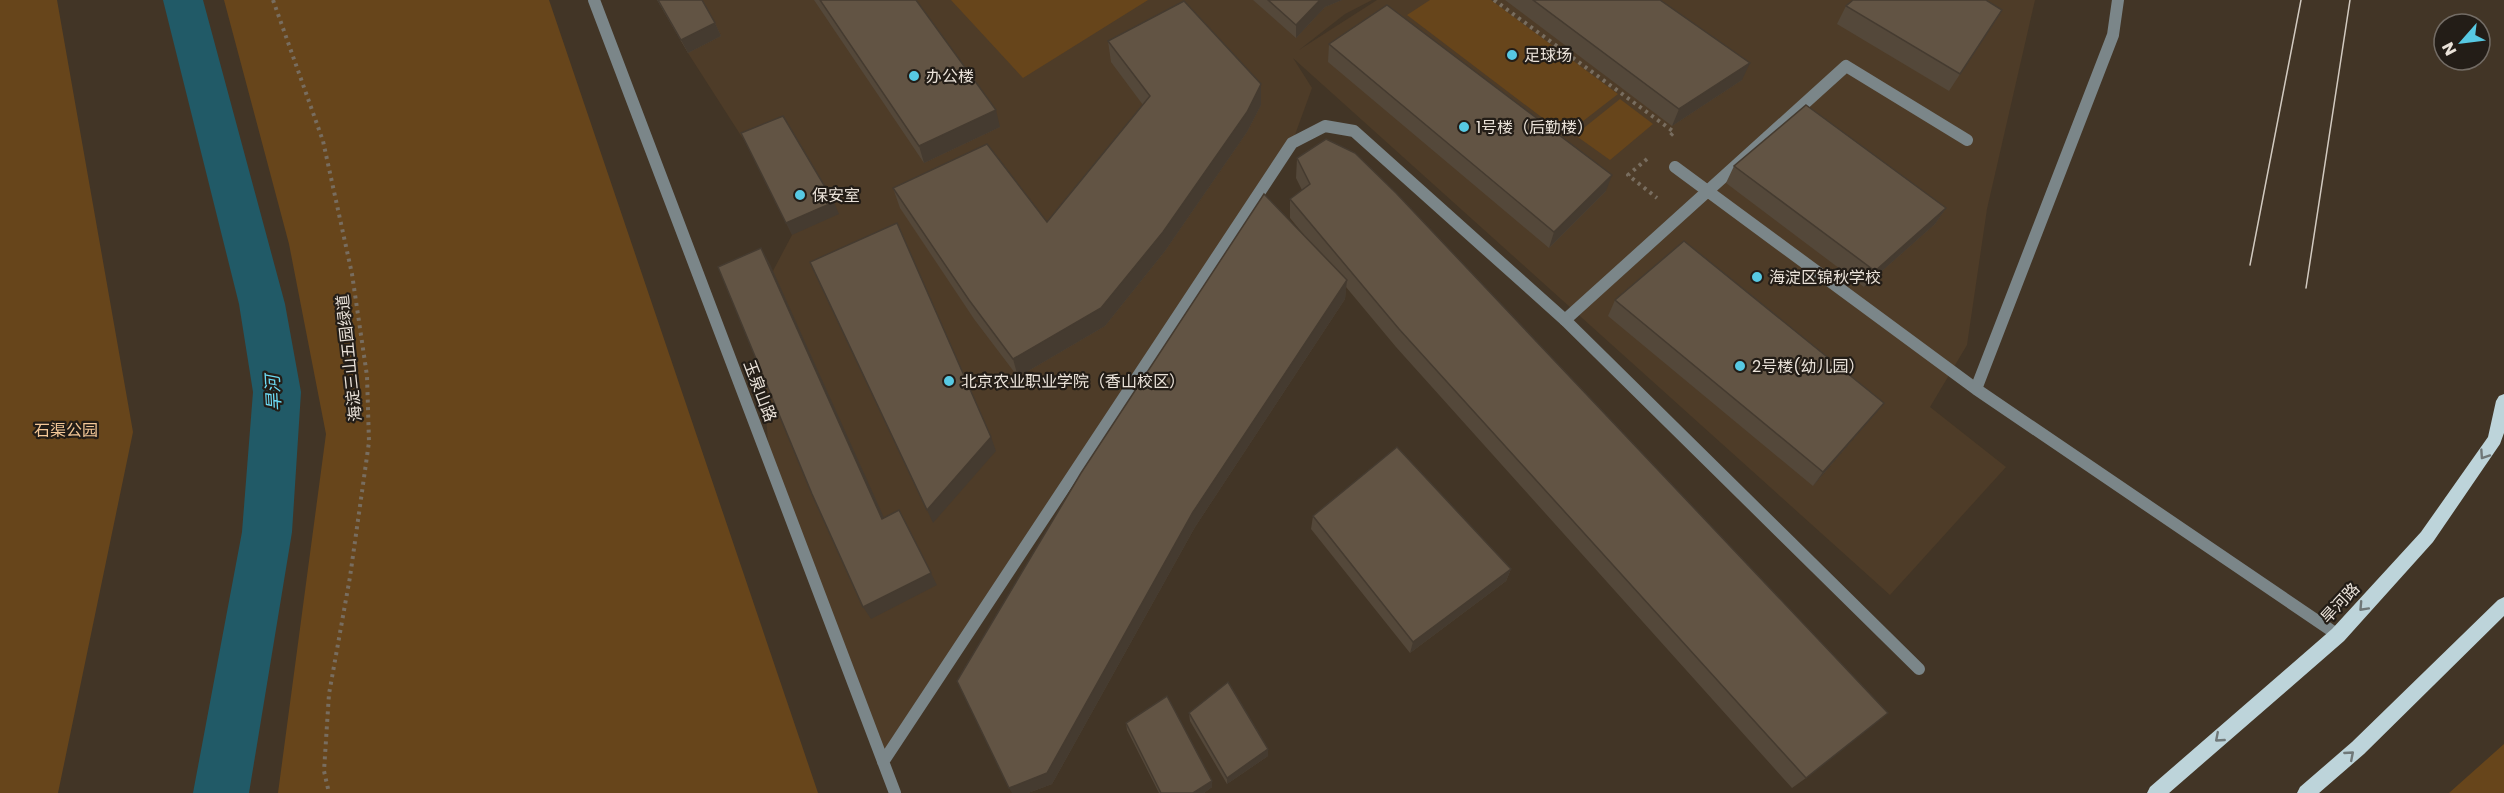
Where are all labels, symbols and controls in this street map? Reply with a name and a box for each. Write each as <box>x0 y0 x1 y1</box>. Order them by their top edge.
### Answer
north arrow <box>2432 12 2492 72</box>
text: N <box>2436 38 2462 60</box>
place label: 足球场 <box>1524 44 1572 67</box>
marker: 足球场 <box>1505 48 1519 62</box>
place label: 办公楼 <box>926 65 974 88</box>
marker: 办公楼 <box>907 69 921 83</box>
place label: 1号楼（后勤楼） <box>1476 116 1593 139</box>
marker: 1号楼（后勤楼） <box>1457 120 1471 134</box>
place label: 保安室 <box>812 184 860 207</box>
marker: 保安室 <box>793 188 807 202</box>
place label: 海淀区锦秋学校 <box>1769 266 1881 289</box>
marker: 海淀区锦秋学校 <box>1750 270 1764 284</box>
street label: 海淀三山五园绿道 <box>331 293 367 423</box>
place label: 2号楼(幼儿园） <box>1752 355 1864 378</box>
street label: 玉泉山路 <box>738 357 782 425</box>
marker: 2号楼(幼儿园） <box>1733 359 1747 373</box>
place label: 北京农业职业学院（香山校区） <box>961 370 1185 393</box>
water label: 旱河 <box>259 371 286 412</box>
marker: 北京农业职业学院（香山校区） <box>942 374 956 388</box>
park label: 石渠公园 <box>34 419 98 442</box>
one-way arrow <box>2480 448 2491 459</box>
street label: 旱河路 <box>2315 578 2365 628</box>
one-way arrow <box>2359 600 2370 611</box>
one-way arrow <box>2215 731 2226 742</box>
one-way arrow <box>2343 751 2354 762</box>

